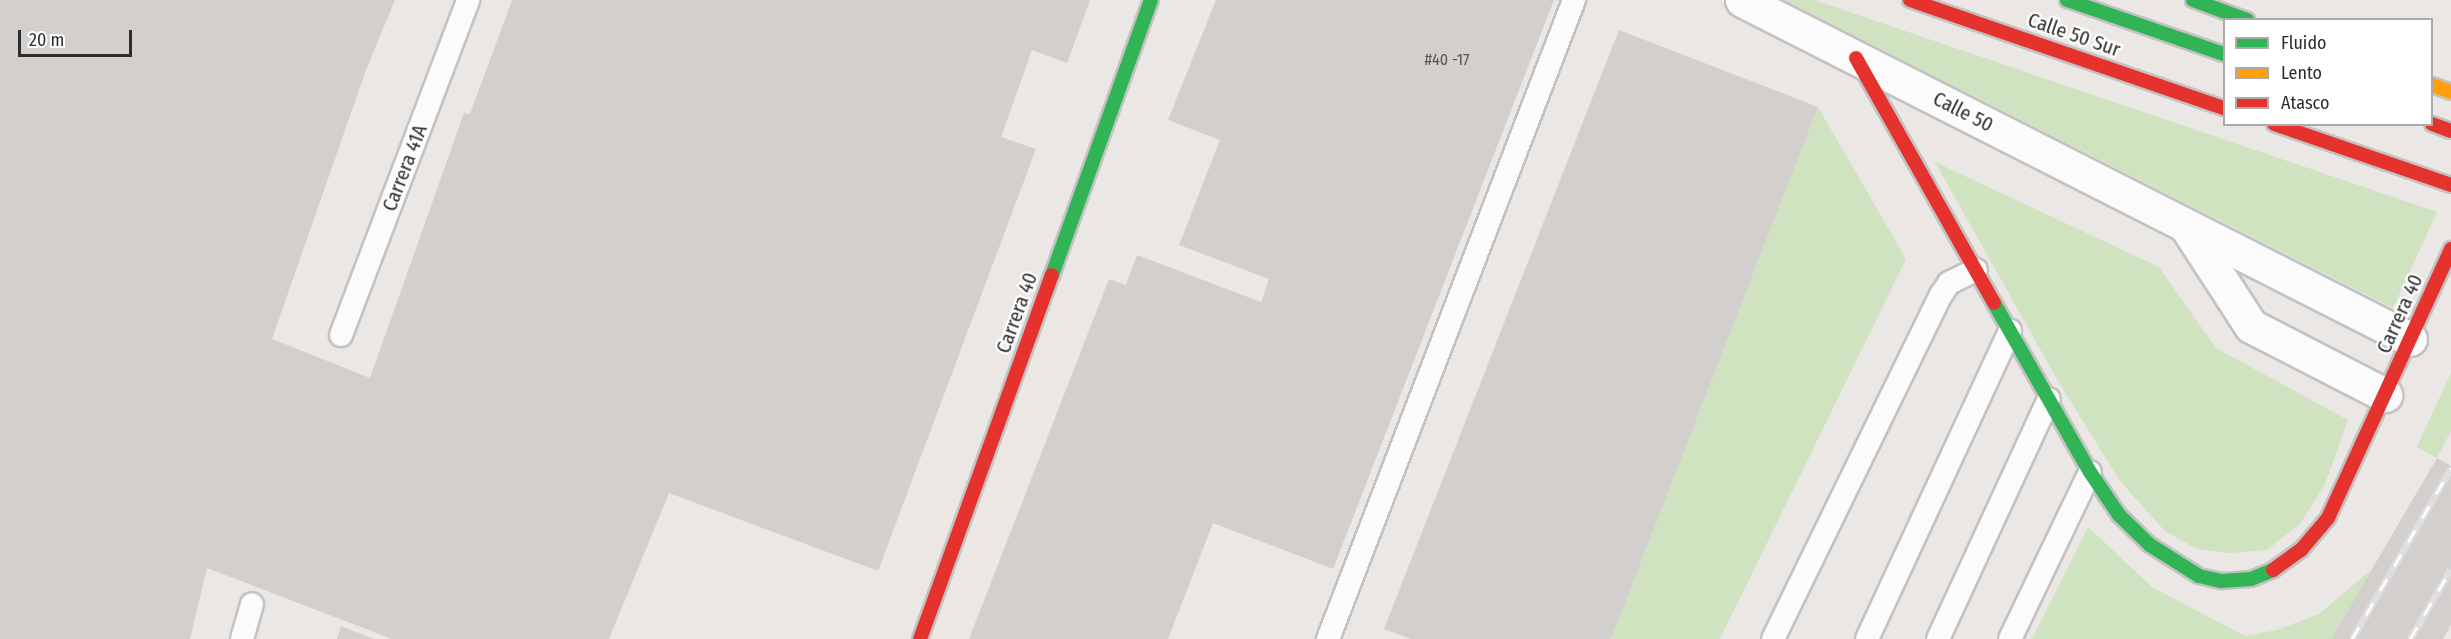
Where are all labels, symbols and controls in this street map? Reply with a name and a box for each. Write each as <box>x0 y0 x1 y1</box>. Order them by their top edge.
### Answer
street label: Calle 50 Sur <box>2025 8 2123 62</box>
scale bar <box>21 18 135 56</box>
legend <box>2223 18 2433 126</box>
text: 20 m <box>29 29 64 51</box>
text: Fluido <box>2281 32 2327 54</box>
house number: #40 -17 <box>1425 50 1469 70</box>
text: Lento <box>2281 62 2322 84</box>
street label: Calle 50 <box>1929 87 1997 137</box>
text: Atasco <box>2281 92 2329 114</box>
street label: Carrera 41A <box>378 121 432 215</box>
street label: Carrera 40 <box>991 269 1043 357</box>
street label: Carrera 40 <box>2372 271 2428 357</box>

